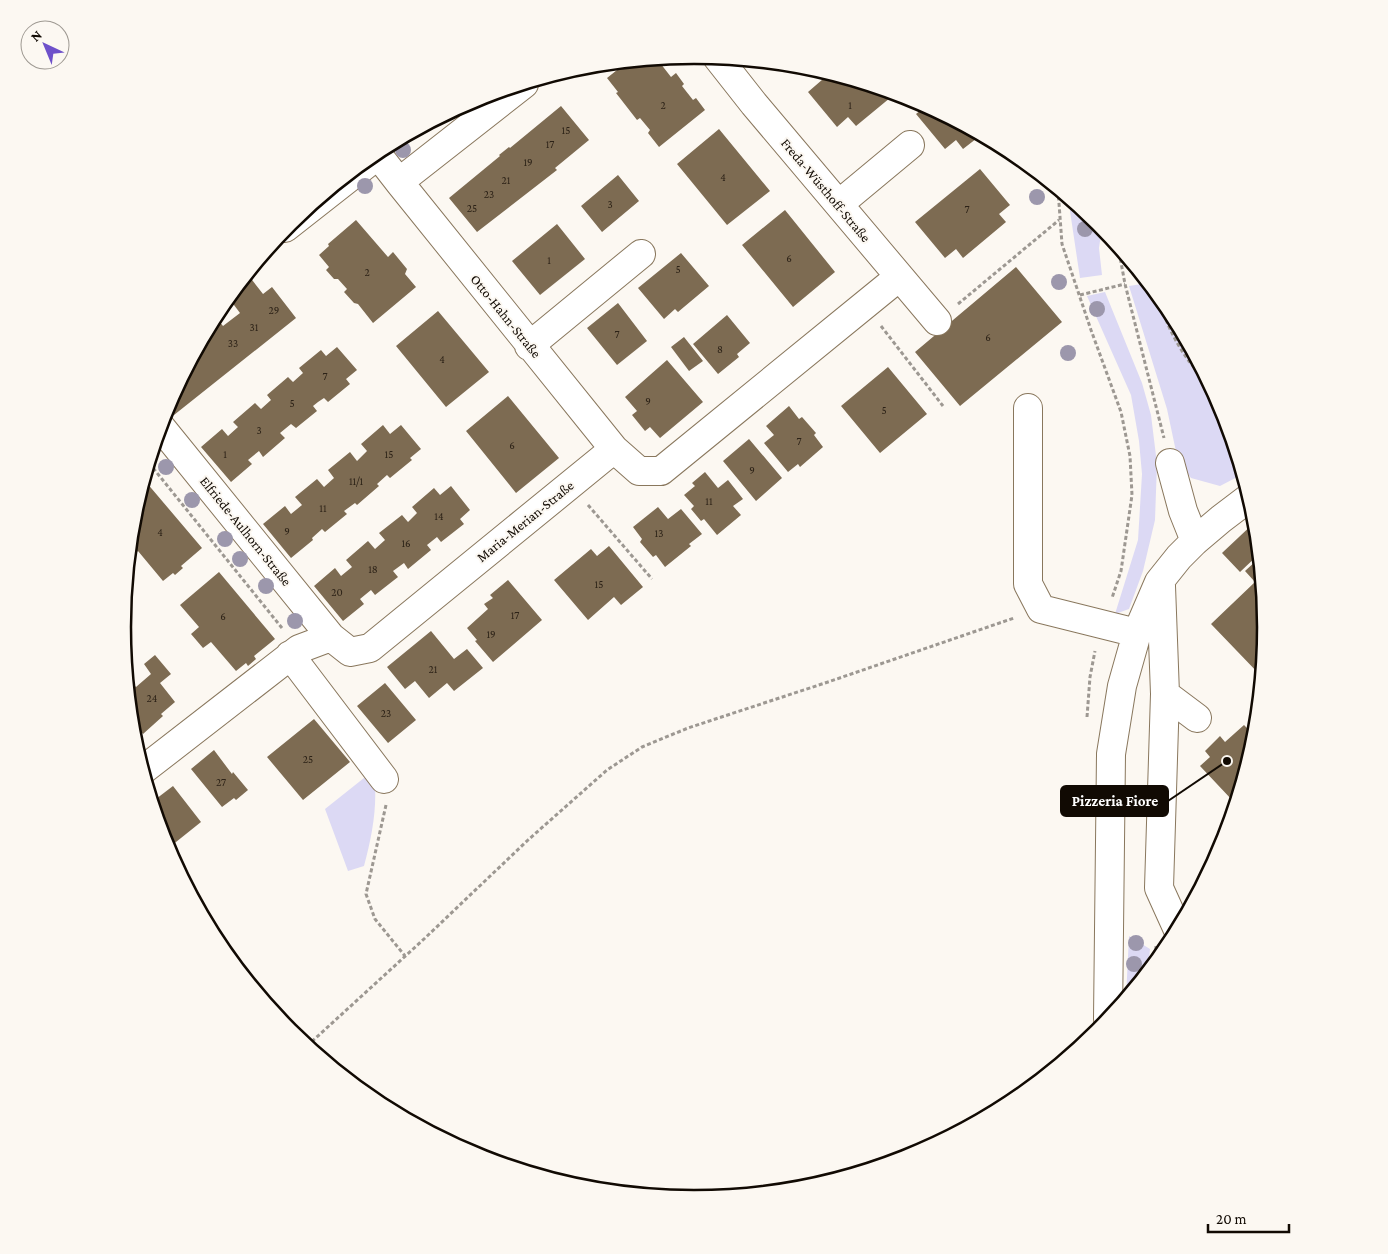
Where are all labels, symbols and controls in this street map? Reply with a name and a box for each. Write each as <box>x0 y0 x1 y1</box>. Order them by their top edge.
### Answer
north arrow <box>20 20 70 70</box>
text: N <box>27 26 45 45</box>
house number: 2 <box>660 99 666 111</box>
house number: 1 <box>848 99 852 111</box>
house number: 15 <box>562 124 570 136</box>
street label: Freda-Wüsthoff-Straße <box>778 135 874 245</box>
house number: 17 <box>546 138 554 150</box>
house number: 19 <box>523 156 533 168</box>
house number: 4 <box>720 171 726 183</box>
house number: 21 <box>502 174 511 186</box>
house number: 23 <box>484 188 494 200</box>
house number: 3 <box>607 198 613 210</box>
house number: 25 <box>467 202 477 214</box>
house number: 7 <box>964 203 970 215</box>
house number: 6 <box>786 252 792 264</box>
house number: 1 <box>547 254 551 266</box>
house number: 5 <box>675 263 681 275</box>
house number: 2 <box>364 266 370 278</box>
street label: Otto-Hahn-Straße <box>467 271 545 361</box>
house number: 29 <box>269 304 279 316</box>
house number: 31 <box>250 321 259 333</box>
house number: 7 <box>614 328 620 340</box>
house number: 6 <box>985 331 991 343</box>
house number: 33 <box>228 337 238 349</box>
house number: 8 <box>717 343 723 355</box>
house number: 4 <box>439 353 445 365</box>
house number: 7 <box>322 370 328 382</box>
house number: 9 <box>645 395 651 407</box>
house number: 5 <box>289 397 295 409</box>
house number: 5 <box>881 404 887 416</box>
house number: 3 <box>256 424 262 436</box>
house number: 7 <box>796 435 802 447</box>
house number: 6 <box>509 439 515 451</box>
house number: 1 <box>223 448 227 460</box>
house number: 15 <box>385 448 393 460</box>
house number: 9 <box>749 464 755 476</box>
street label: Elfriede-Aulhorn-Straße <box>197 473 295 589</box>
house number: 11/1 <box>349 475 363 487</box>
street label: Maria-Merian-Straße <box>473 477 577 565</box>
house number: 11 <box>705 495 713 507</box>
house number: 11 <box>319 502 327 514</box>
house number: 14 <box>434 510 444 522</box>
house number: 9 <box>284 525 290 537</box>
house number: 4 <box>157 526 163 538</box>
house number: 13 <box>655 527 663 539</box>
house number: 16 <box>401 537 411 549</box>
house number: 18 <box>368 563 378 575</box>
house number: 15 <box>595 578 603 590</box>
house number: 20 <box>331 586 343 598</box>
house number: 17 <box>511 609 519 621</box>
house number: 6 <box>220 610 226 622</box>
house number: 19 <box>486 628 496 640</box>
house number: 21 <box>429 663 438 675</box>
house number: 24 <box>147 692 158 704</box>
house number: 23 <box>381 707 391 719</box>
house number: 25 <box>303 753 313 765</box>
house number: 27 <box>216 776 226 788</box>
callout: Pizzeria Fiore <box>1061 786 1168 816</box>
text: Pizzeria Fiore <box>1072 793 1158 809</box>
scale bar <box>1208 1202 1289 1234</box>
text: 20 m <box>1216 1211 1247 1227</box>

